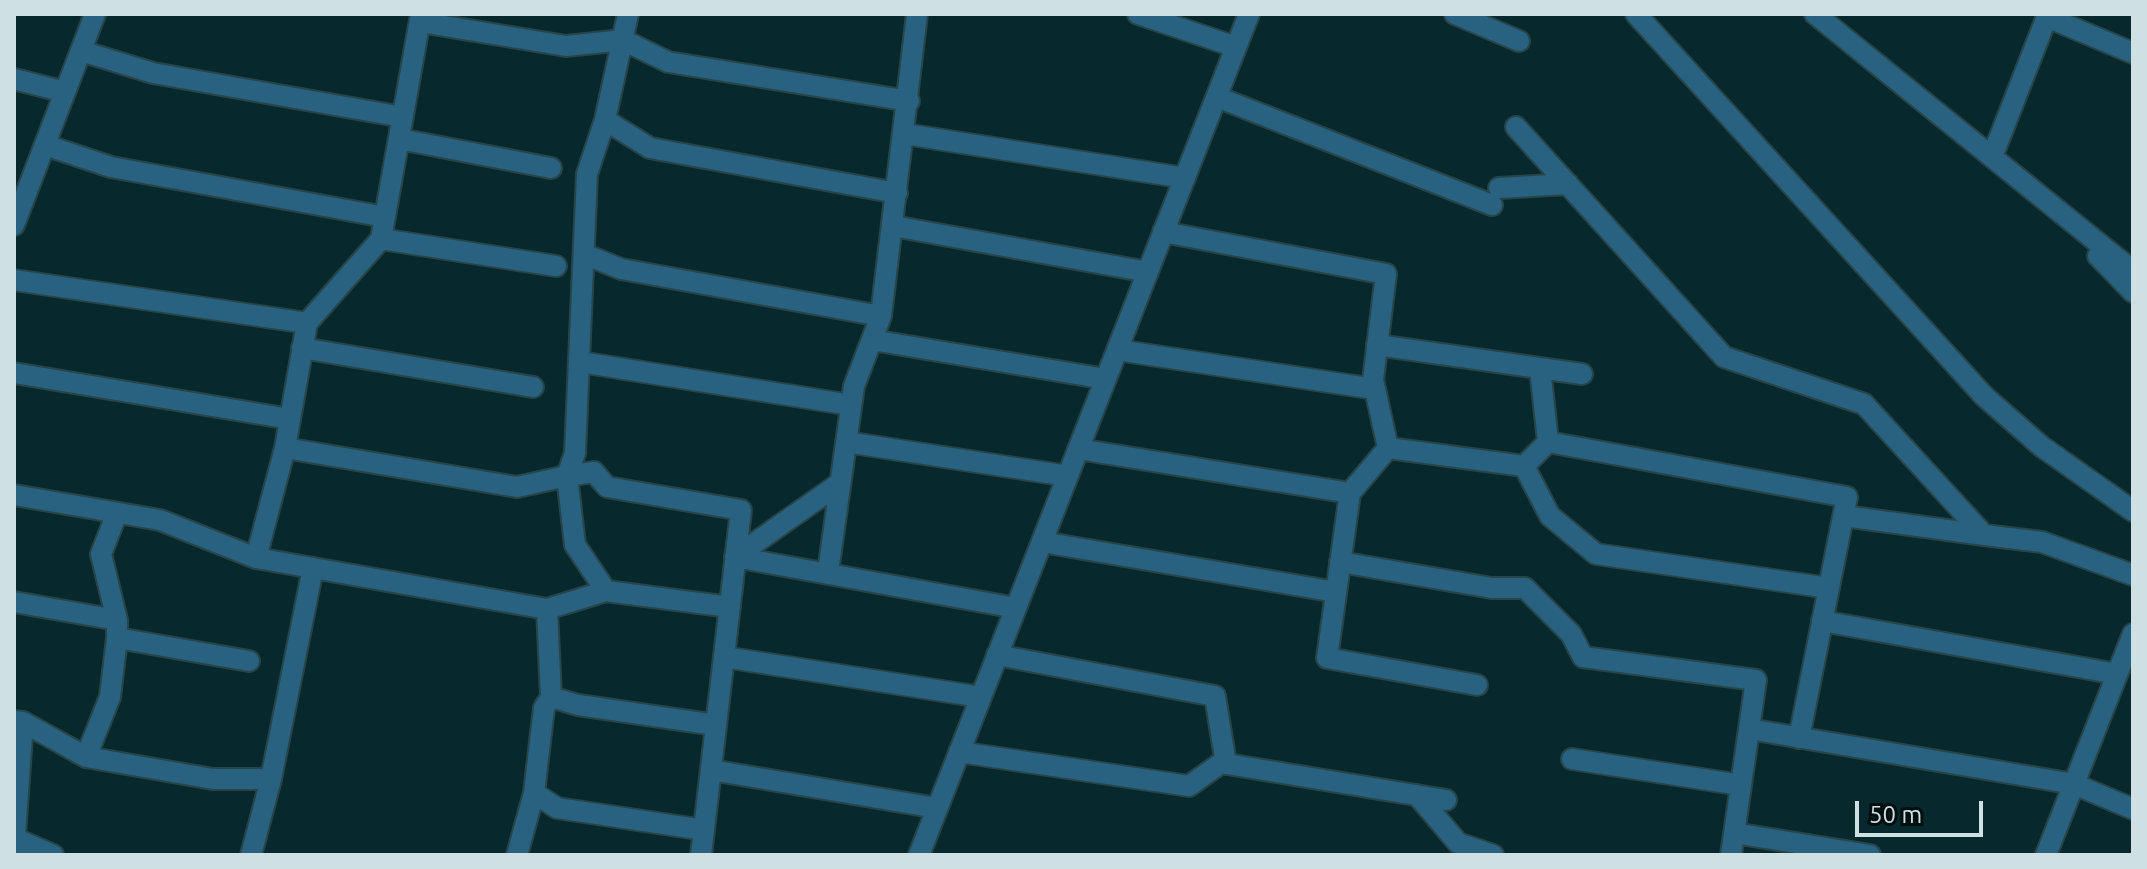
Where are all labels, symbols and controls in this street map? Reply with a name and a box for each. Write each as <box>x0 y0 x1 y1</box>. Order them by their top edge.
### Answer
scale bar <box>1859 785 1987 835</box>
text: 50 m <box>1869 801 1922 828</box>

